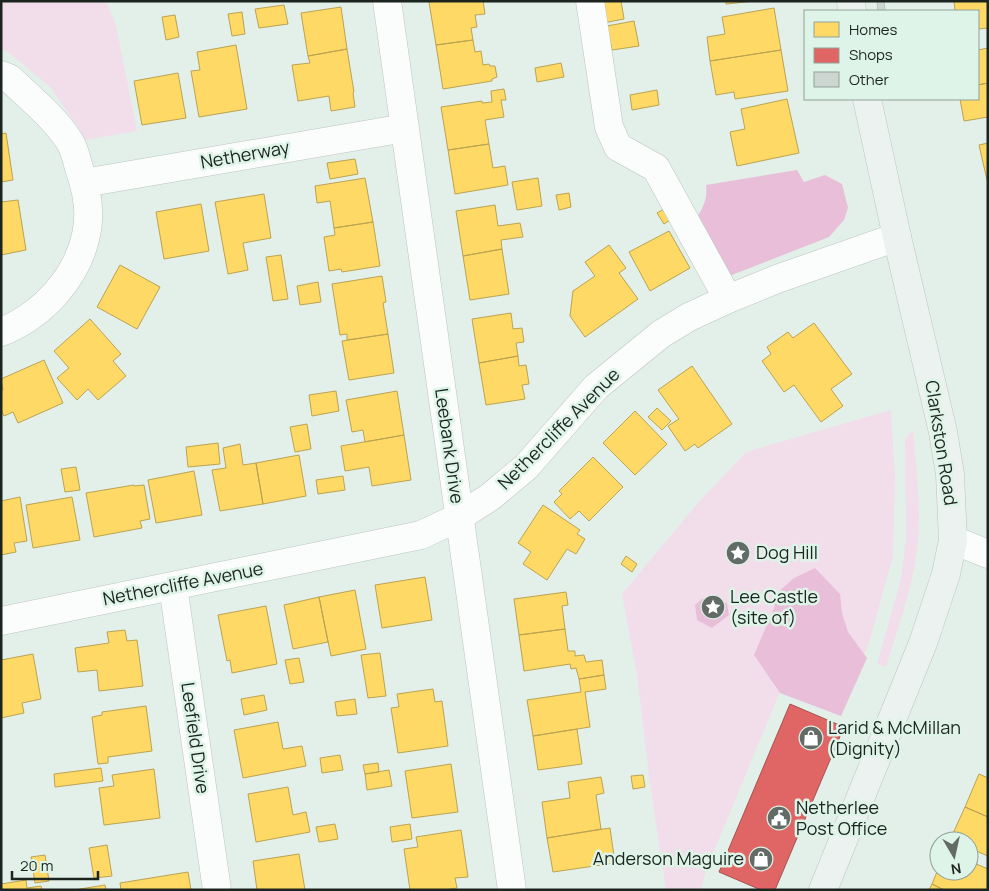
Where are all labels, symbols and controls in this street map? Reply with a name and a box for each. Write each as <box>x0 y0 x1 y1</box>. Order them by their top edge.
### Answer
legend <box>804 10 979 100</box>
text: Homes <box>849 19 898 40</box>
text: Shops <box>849 44 893 65</box>
text: Other <box>849 69 890 90</box>
street label: Netherway <box>198 134 292 174</box>
street label: Nethercliffe Avenue <box>492 362 624 494</box>
street label: Clarkston Road <box>920 379 964 507</box>
street label: Leebank Drive <box>430 387 470 505</box>
place icon: Dog Hill <box>725 540 751 566</box>
place label: Dog Hill <box>756 540 818 564</box>
street label: Nethercliffe Avenue <box>101 556 265 610</box>
place label: Lee Castle (site of) <box>730 584 818 629</box>
place icon: Lee Castle (site of) <box>700 594 726 620</box>
street label: Leefield Drive <box>176 681 216 795</box>
place label: Larid & McMillan (Dignity) <box>828 715 961 760</box>
shop icon: Larid & McMillan (Dignity) <box>798 725 824 751</box>
place label: Netherlee Post Office <box>796 795 887 840</box>
public building icon: Netherlee Post Office <box>766 805 792 831</box>
north arrow <box>929 831 979 881</box>
place label: Anderson Maguire <box>593 846 744 870</box>
shop icon: Anderson Maguire <box>748 846 774 872</box>
scale bar <box>12 848 99 880</box>
text: 20 m <box>20 855 53 876</box>
text: N <box>950 859 963 880</box>

